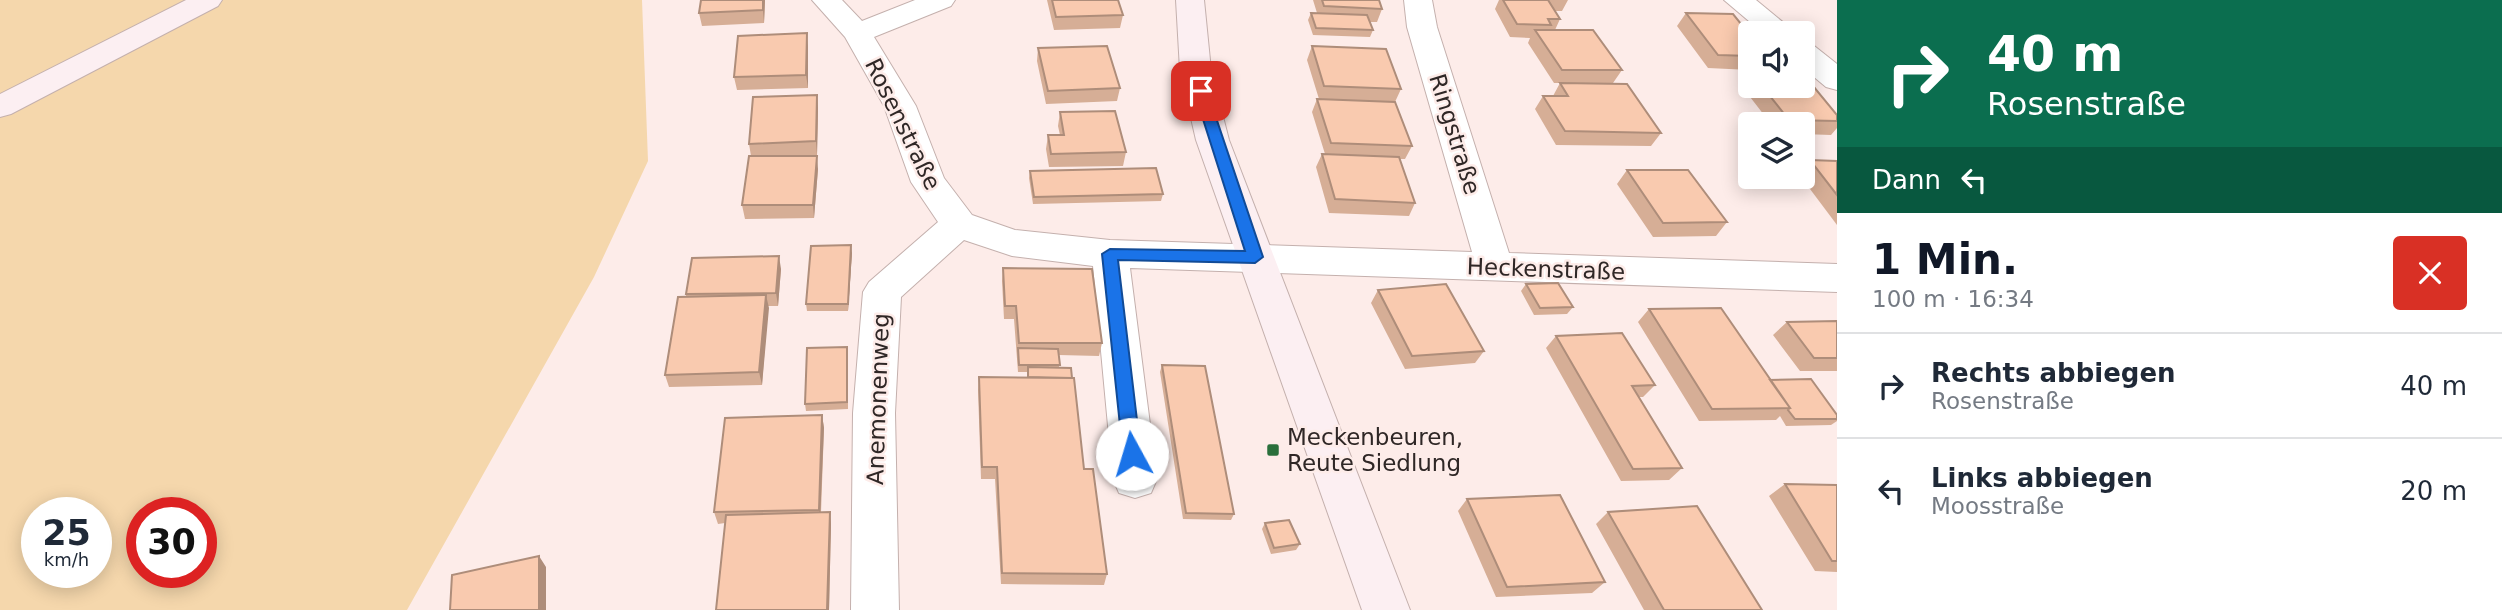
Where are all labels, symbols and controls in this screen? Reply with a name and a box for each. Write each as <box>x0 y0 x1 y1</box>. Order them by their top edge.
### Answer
map controls <box>1738 21 1815 189</box>
button: sound <box>1738 21 1815 98</box>
text: 40 m <box>1987 26 2123 83</box>
icon: right <box>1872 28 1963 119</box>
street label: Rosenstraße <box>860 54 946 194</box>
pin <box>1171 61 1231 121</box>
street label: Ringstraße <box>1424 71 1486 197</box>
icon: arrive <box>1182 72 1220 110</box>
text: Rosenstraße <box>1987 85 2186 123</box>
button: layers <box>1738 112 1815 189</box>
icon: left <box>1955 161 1993 199</box>
text: Dann <box>1872 165 1941 195</box>
text: 1 Min. <box>1872 235 2018 284</box>
button: close <box>2393 236 2467 310</box>
street label: Heckenstraße <box>1466 253 1626 285</box>
text: 100 m · 16:34 <box>1872 286 2034 312</box>
street label: Anemonenweg <box>862 313 894 485</box>
text: Rechts abbiegen <box>1931 358 2176 388</box>
icon: right <box>1872 367 1910 405</box>
text: 40 m <box>2400 371 2467 401</box>
text: Rosenstraße <box>1931 388 2074 414</box>
position arrow <box>1095 417 1169 491</box>
place label: Meckenbeuren, Reute Siedlung <box>1287 424 1463 476</box>
marker: Meckenbeuren, Reute Siedlung <box>1265 442 1281 458</box>
text: Links abbiegen <box>1931 463 2153 493</box>
icon: left <box>1872 472 1910 510</box>
text: 20 m <box>2400 476 2467 506</box>
text: Moosstraße <box>1931 493 2064 519</box>
speed limit sign: 30 <box>126 497 217 588</box>
text: 25 <box>42 513 91 553</box>
text: km/h <box>44 549 89 570</box>

